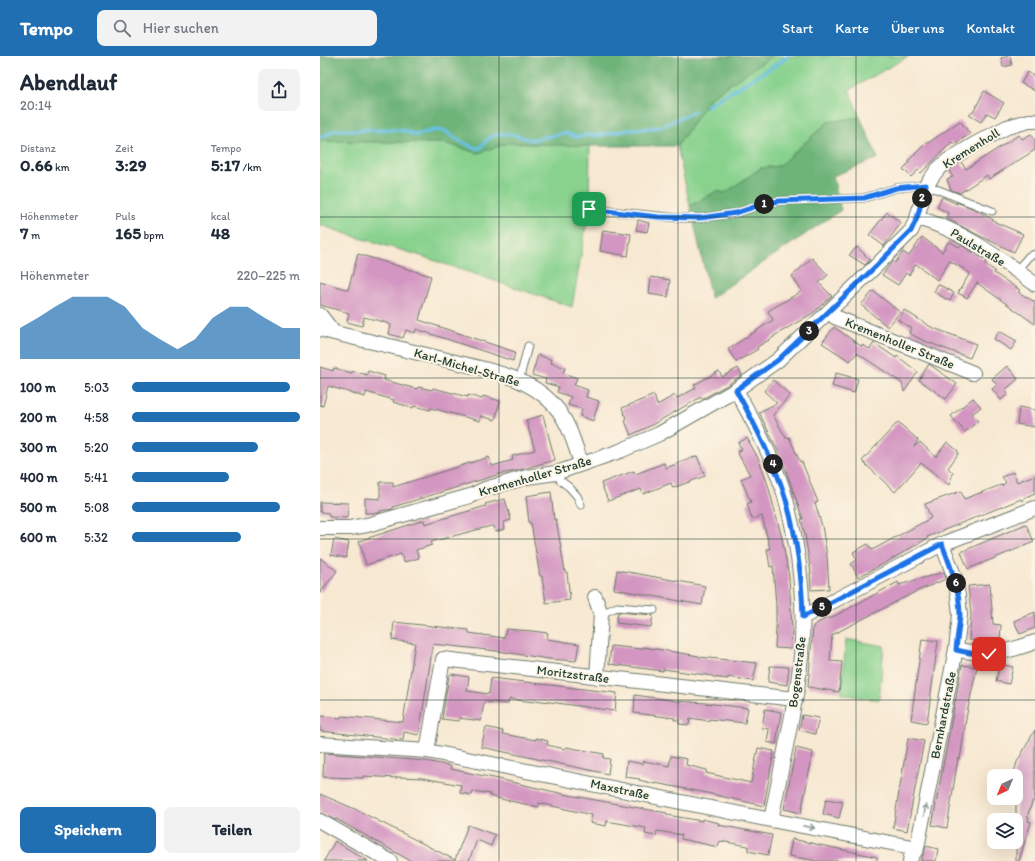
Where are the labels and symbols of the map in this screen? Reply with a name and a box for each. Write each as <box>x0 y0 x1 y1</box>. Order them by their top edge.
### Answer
street label: Kremenholl <box>940 124 1003 171</box>
pin: 2 <box>912 188 932 208</box>
pin <box>572 192 606 226</box>
pin: 1 <box>754 194 774 214</box>
street label: Paulstraße <box>948 225 1008 269</box>
street label: Kremenholler Straße <box>843 314 957 372</box>
pin: 3 <box>799 321 819 341</box>
street label: Karl-Michel-Straße <box>412 345 522 389</box>
street label: Kremenholler Straße <box>477 453 593 499</box>
pin: 4 <box>763 454 783 474</box>
pin: 6 <box>946 573 966 593</box>
pin: 5 <box>812 597 832 617</box>
street label: Bogenstraße <box>785 636 809 708</box>
pin <box>972 637 1006 671</box>
street label: Moritzstraße <box>536 662 610 686</box>
street label: Bernhardstraße <box>927 670 959 760</box>
north arrow <box>987 769 1023 805</box>
street label: Maxstraße <box>589 775 651 803</box>
one-way arrow <box>921 804 929 817</box>
one-way arrow <box>802 824 815 832</box>

